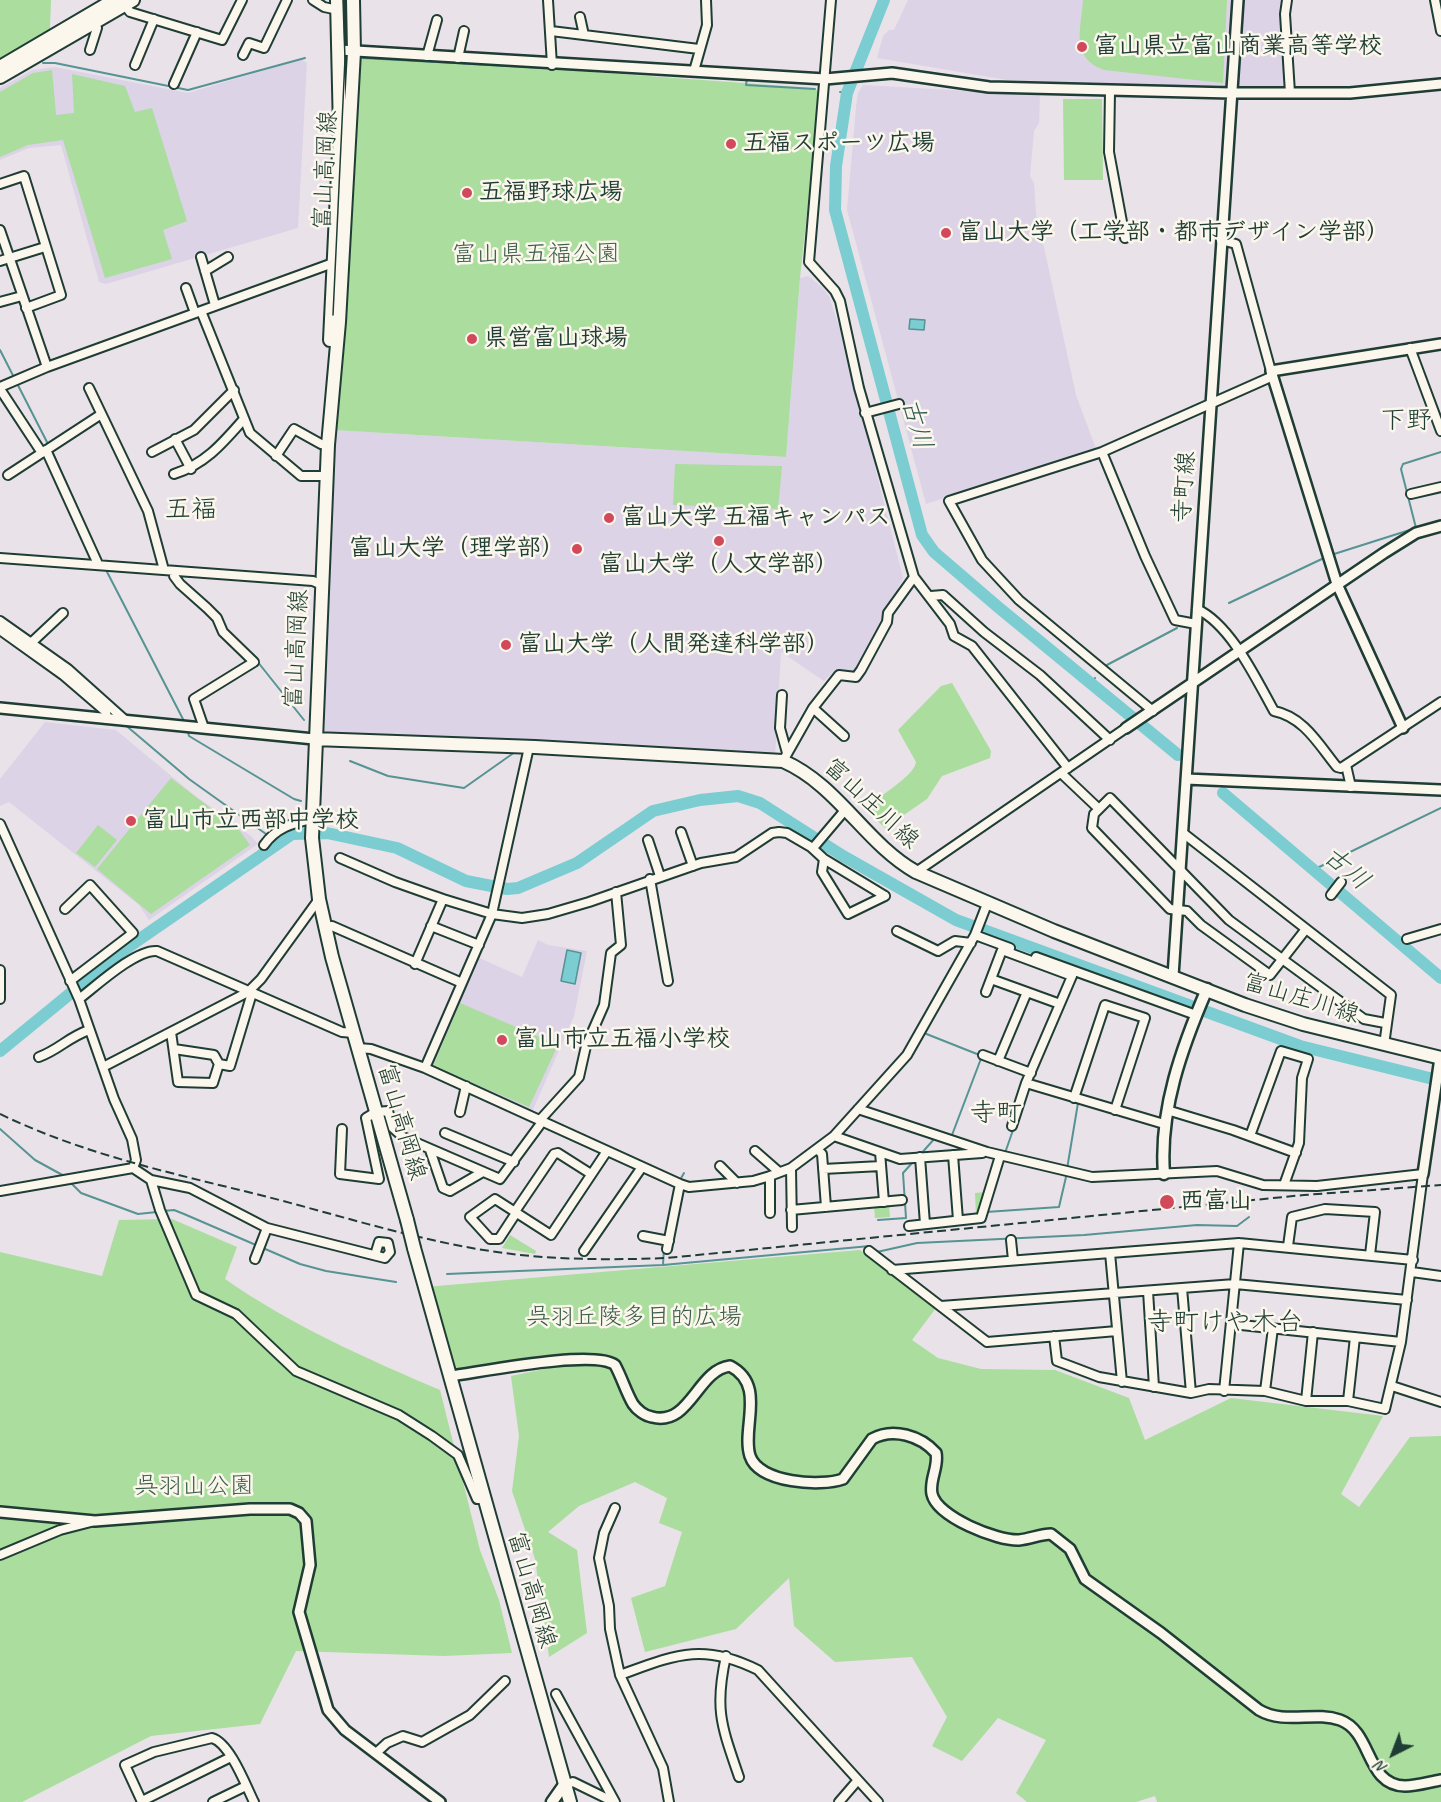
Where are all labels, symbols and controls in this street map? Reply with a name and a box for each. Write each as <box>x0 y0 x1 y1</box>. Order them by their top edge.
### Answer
place label: 富山県立富山商業高等学校 <box>1094 33 1382 61</box>
marker: 富山県立富山商業高等学校 <box>1075 40 1089 54</box>
street label: 富山高岡線 <box>308 109 344 231</box>
place label: 五福スポーツ広場 <box>743 130 935 158</box>
marker: 五福スポーツ広場 <box>724 137 738 151</box>
place label: 五福野球広場 <box>479 179 623 207</box>
marker: 五福野球広場 <box>460 186 474 200</box>
place label: 富山大学（工学部・都市デザイン学部） <box>958 219 1390 247</box>
marker: 富山大学（工学部・都市デザイン学部） <box>939 226 953 240</box>
park label: 富山県五福公園 <box>452 241 620 269</box>
place label: 県営富山球場 <box>484 325 628 353</box>
marker: 県営富山球場 <box>465 332 479 346</box>
water label: 古川 <box>894 395 938 453</box>
district label: 下野 <box>1380 405 1432 437</box>
street label: 寺町線 <box>1168 450 1202 524</box>
district label: 五福 <box>165 494 217 526</box>
place label: 富山大学 五福キャンパス <box>621 504 891 532</box>
marker: 富山大学 五福キャンパス <box>602 511 616 525</box>
marker: 富山大学（人文学部） <box>712 534 726 548</box>
place label: 富山大学（理学部） <box>349 535 565 563</box>
marker: 富山大学（理学部） <box>570 542 584 556</box>
place label: 富山大学（人文学部） <box>599 551 839 579</box>
street label: 富山高岡線 <box>279 588 315 710</box>
place label: 富山大学（人間発達科学部） <box>518 631 830 659</box>
marker: 富山大学（人間発達科学部） <box>499 638 513 652</box>
street label: 富山庄川線 <box>817 753 925 855</box>
place label: 富山市立西部中学校 <box>143 807 359 835</box>
marker: 富山市立西部中学校 <box>124 814 138 828</box>
water label: 古川 <box>1316 840 1376 898</box>
street label: 富山庄川線 <box>1239 968 1363 1030</box>
place label: 富山市立五福小学校 <box>514 1026 730 1054</box>
marker: 富山市立五福小学校 <box>495 1033 509 1047</box>
street label: 富山高岡線 <box>371 1060 431 1184</box>
district label: 寺町 <box>970 1098 1022 1130</box>
place label: 西富山 <box>1180 1188 1252 1216</box>
marker: 西富山 <box>1158 1193 1176 1211</box>
park label: 呉羽丘陵多目的広場 <box>526 1304 742 1332</box>
district label: 寺町けや木台 <box>1147 1307 1303 1339</box>
park label: 呉羽山公園 <box>134 1473 254 1501</box>
street label: 富山高岡線 <box>501 1528 561 1652</box>
north arrow <box>1363 1724 1423 1784</box>
text: N <box>1371 1757 1391 1778</box>

